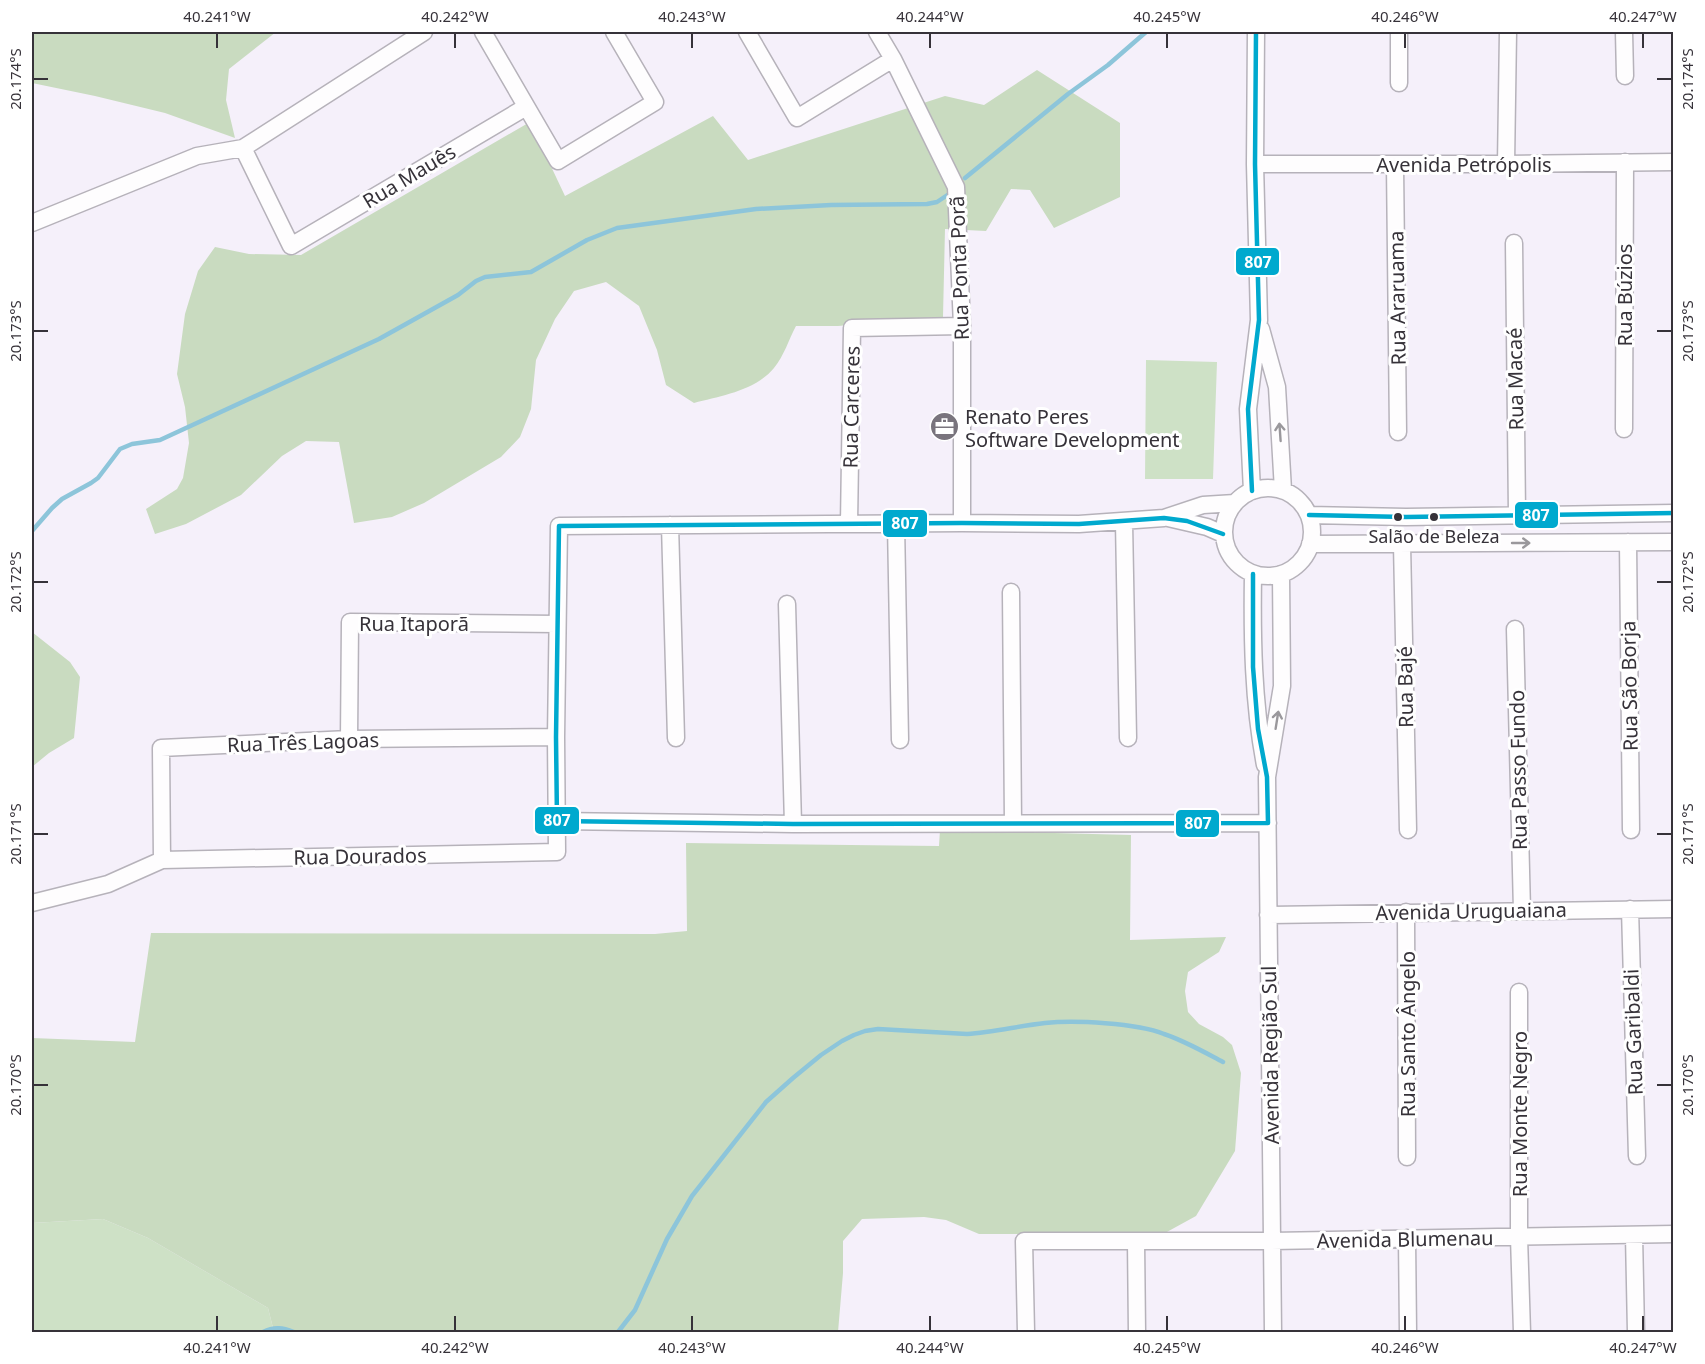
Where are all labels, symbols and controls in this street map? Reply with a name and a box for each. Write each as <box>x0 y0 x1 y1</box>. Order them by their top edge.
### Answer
text: 40.241°W <box>183 6 251 26</box>
text: 40.242°W <box>421 6 489 26</box>
text: 40.243°W <box>658 6 726 26</box>
text: 40.244°W <box>896 6 964 26</box>
text: 40.245°W <box>1133 6 1201 26</box>
text: 40.246°W <box>1371 6 1439 26</box>
text: 40.247°W <box>1609 6 1677 26</box>
text: 20.174°S <box>5 48 25 110</box>
text: 20.174°S <box>1677 48 1697 110</box>
street label: Rua Mauês <box>358 138 460 214</box>
street label: Avenida Petrópolis <box>1376 151 1552 178</box>
street label: Rua Ponta Porã <box>943 195 975 341</box>
street label: Rua Araruama <box>1382 230 1412 366</box>
street label: Rua Búzios <box>1611 244 1638 346</box>
line badge: 807 <box>1235 247 1280 276</box>
text: 807 <box>1244 251 1272 273</box>
text: 20.173°S <box>5 300 25 362</box>
text: 20.173°S <box>1677 300 1697 362</box>
street label: Rua Macaé <box>1501 327 1529 431</box>
street label: Rua Carceres <box>836 346 866 468</box>
place label: Renato Peres Software Development <box>965 403 1180 453</box>
office icon: Renato Peres Software Development <box>928 411 960 443</box>
one-way arrow <box>1275 423 1286 442</box>
line badge: 807 <box>1514 501 1559 529</box>
text: 807 <box>1522 504 1550 526</box>
line badge: 807 <box>882 509 928 538</box>
unlabelled marker <box>1392 511 1404 523</box>
marker: Salão de Beleza <box>1428 511 1440 523</box>
text: 807 <box>891 512 919 534</box>
place label: Salão de Beleza <box>1368 524 1500 548</box>
one-way arrow <box>1510 537 1530 549</box>
text: 20.172°S <box>5 551 25 613</box>
text: 20.172°S <box>1677 551 1697 613</box>
street label: Rua Itaporã <box>359 610 469 637</box>
street label: Rua São Borja <box>1614 621 1644 751</box>
street label: Rua Bajé <box>1391 646 1419 728</box>
street label: Rua Passo Fundo <box>1503 690 1533 850</box>
one-way arrow <box>1272 710 1283 730</box>
street label: Rua Três Lagoas <box>226 726 380 758</box>
text: 20.171°S <box>5 803 25 865</box>
text: 20.171°S <box>1677 803 1697 865</box>
line badge: 807 <box>534 806 580 835</box>
text: 807 <box>543 809 571 831</box>
line badge: 807 <box>1175 809 1220 838</box>
text: 807 <box>1184 812 1212 834</box>
street label: Rua Dourados <box>293 841 427 871</box>
street label: Avenida Uruguaiana <box>1375 896 1567 926</box>
street label: Rua Santo Ângelo <box>1394 951 1421 1117</box>
street label: Avenida Região Sul <box>1255 965 1285 1145</box>
street label: Rua Garibaldi <box>1617 968 1649 1096</box>
street label: Rua Monte Negro <box>1506 1031 1533 1197</box>
text: 20.170°S <box>5 1054 25 1116</box>
text: 20.170°S <box>1677 1054 1697 1116</box>
street label: Avenida Blumenau <box>1316 1224 1494 1254</box>
text: 40.241°W <box>183 1337 251 1357</box>
text: 40.242°W <box>421 1337 489 1357</box>
text: 40.243°W <box>658 1337 726 1357</box>
text: 40.244°W <box>896 1337 964 1357</box>
text: 40.245°W <box>1133 1337 1201 1357</box>
text: 40.246°W <box>1371 1337 1439 1357</box>
text: 40.247°W <box>1609 1337 1677 1357</box>

